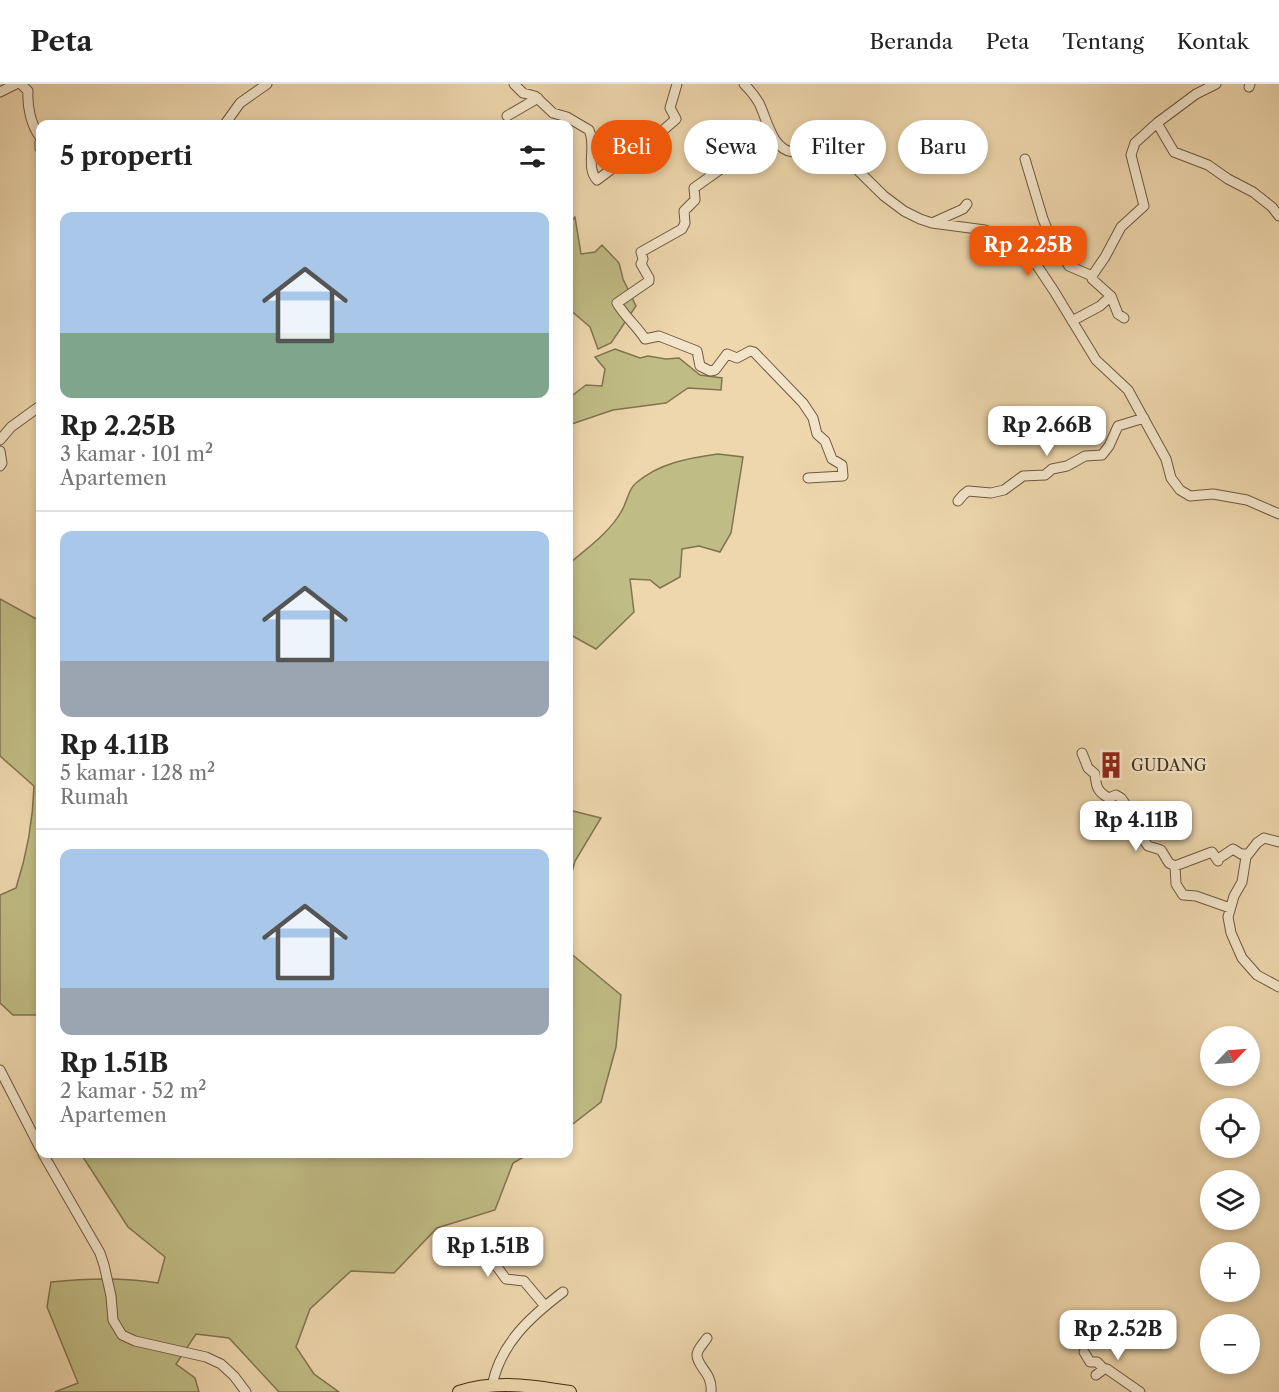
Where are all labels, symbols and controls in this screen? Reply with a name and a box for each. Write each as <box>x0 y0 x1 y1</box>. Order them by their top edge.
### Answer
text: Peta <box>30 24 93 58</box>
text: Beranda <box>870 29 953 54</box>
text: Peta <box>986 29 1029 54</box>
text: Tentang <box>1062 29 1144 54</box>
text: Kontak <box>1177 29 1249 54</box>
chip: Beli <box>591 120 672 174</box>
chip: Sewa <box>684 120 778 174</box>
chip: Filter <box>790 120 886 174</box>
chip: Baru <box>898 120 988 174</box>
text: 5 properti <box>60 140 193 172</box>
icon: filters <box>516 140 549 173</box>
pin: Rp 2.25B <box>966 226 1090 277</box>
text: Rp 2.25B <box>984 233 1072 257</box>
icon: home <box>251 251 359 359</box>
pin: Rp 2.66B <box>985 406 1109 457</box>
text: Rp 2.25B <box>60 410 176 442</box>
text: Rp 2.66B <box>1002 413 1092 437</box>
text: 3 kamar · 101 m² <box>60 442 213 466</box>
text: Apartemen <box>60 466 167 490</box>
icon: home <box>251 570 359 678</box>
text: Rp 4.11B <box>60 729 169 761</box>
building icon: GUDANG <box>1096 750 1126 780</box>
place label: GUDANG <box>1131 755 1207 775</box>
text: 5 kamar · 128 m² <box>60 761 215 785</box>
text: Rumah <box>60 785 129 809</box>
pin: Rp 4.11B <box>1074 801 1198 852</box>
text: Rp 4.11B <box>1094 808 1178 832</box>
icon: home <box>251 888 359 996</box>
north arrow <box>1200 1026 1260 1086</box>
map controls <box>1200 1026 1260 1374</box>
text: Rp 1.51B <box>60 1047 168 1079</box>
text: 2 kamar · 52 m² <box>60 1079 207 1103</box>
button: locate <box>1200 1098 1260 1158</box>
text: Apartemen <box>60 1103 167 1127</box>
button: layers <box>1200 1170 1260 1230</box>
pin: Rp 1.51B <box>426 1227 550 1278</box>
text: Rp 1.51B <box>446 1234 530 1258</box>
button: + <box>1200 1242 1260 1302</box>
pin: Rp 2.52B <box>1056 1310 1180 1361</box>
button: − <box>1200 1314 1260 1374</box>
text: Rp 2.52B <box>1074 1317 1162 1341</box>

